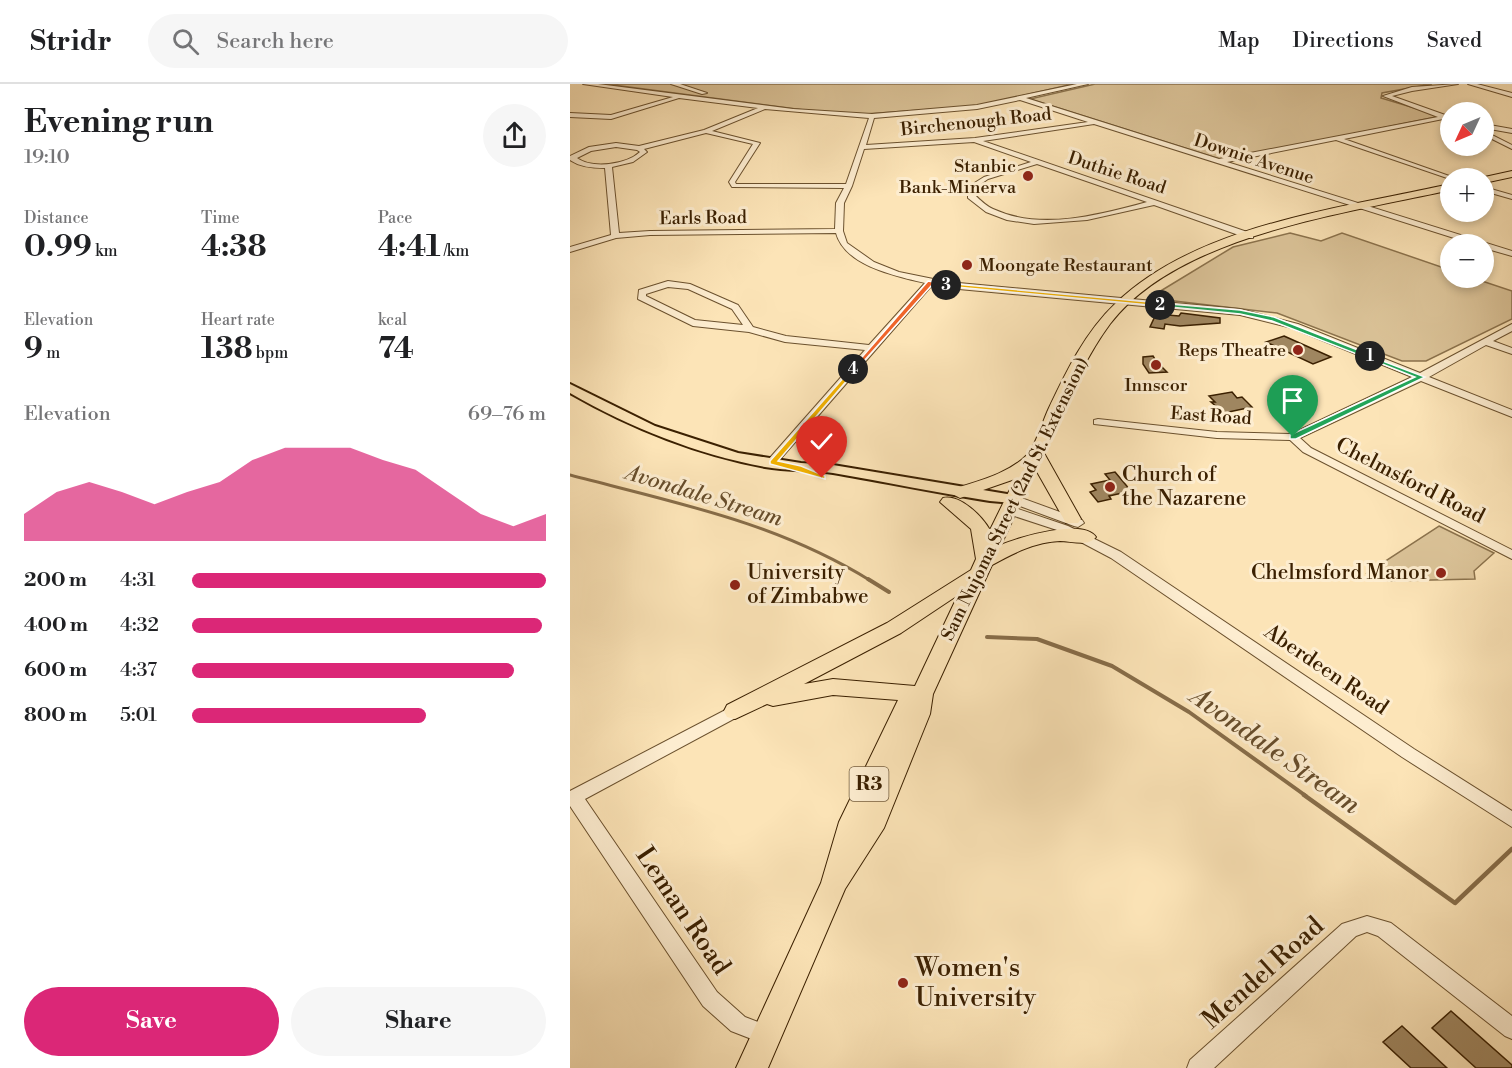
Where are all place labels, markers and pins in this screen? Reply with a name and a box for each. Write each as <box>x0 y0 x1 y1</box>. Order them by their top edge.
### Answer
place label: Stanbic Bank-Minerva <box>898 155 1017 199</box>
marker: Stanbic Bank-Minerva <box>1021 169 1035 183</box>
place label: Moongate Restaurant <box>979 254 1153 277</box>
marker: Moongate Restaurant <box>960 258 974 272</box>
pin: 3 <box>931 270 961 300</box>
pin: 2 <box>1145 290 1175 320</box>
place label: Reps Theatre <box>1178 339 1286 362</box>
pin: 1 <box>1355 341 1385 371</box>
marker: Reps Theatre <box>1291 343 1305 357</box>
pin: 4 <box>838 354 868 384</box>
marker: Innscor <box>1149 358 1163 372</box>
place label: Innscor <box>1124 374 1188 397</box>
pin <box>1267 375 1318 437</box>
pin <box>796 416 847 478</box>
place label: Church of the Nazarene <box>1122 462 1246 512</box>
marker: Church of the Nazarene <box>1103 480 1117 494</box>
place label: University of Zimbabwe <box>747 560 869 610</box>
place label: Chelmsford Manor <box>1251 560 1429 586</box>
marker: Chelmsford Manor <box>1434 566 1448 580</box>
marker: University of Zimbabwe <box>728 578 742 592</box>
place label: Women's University <box>914 952 1036 1014</box>
marker: Women's University <box>896 976 910 990</box>

